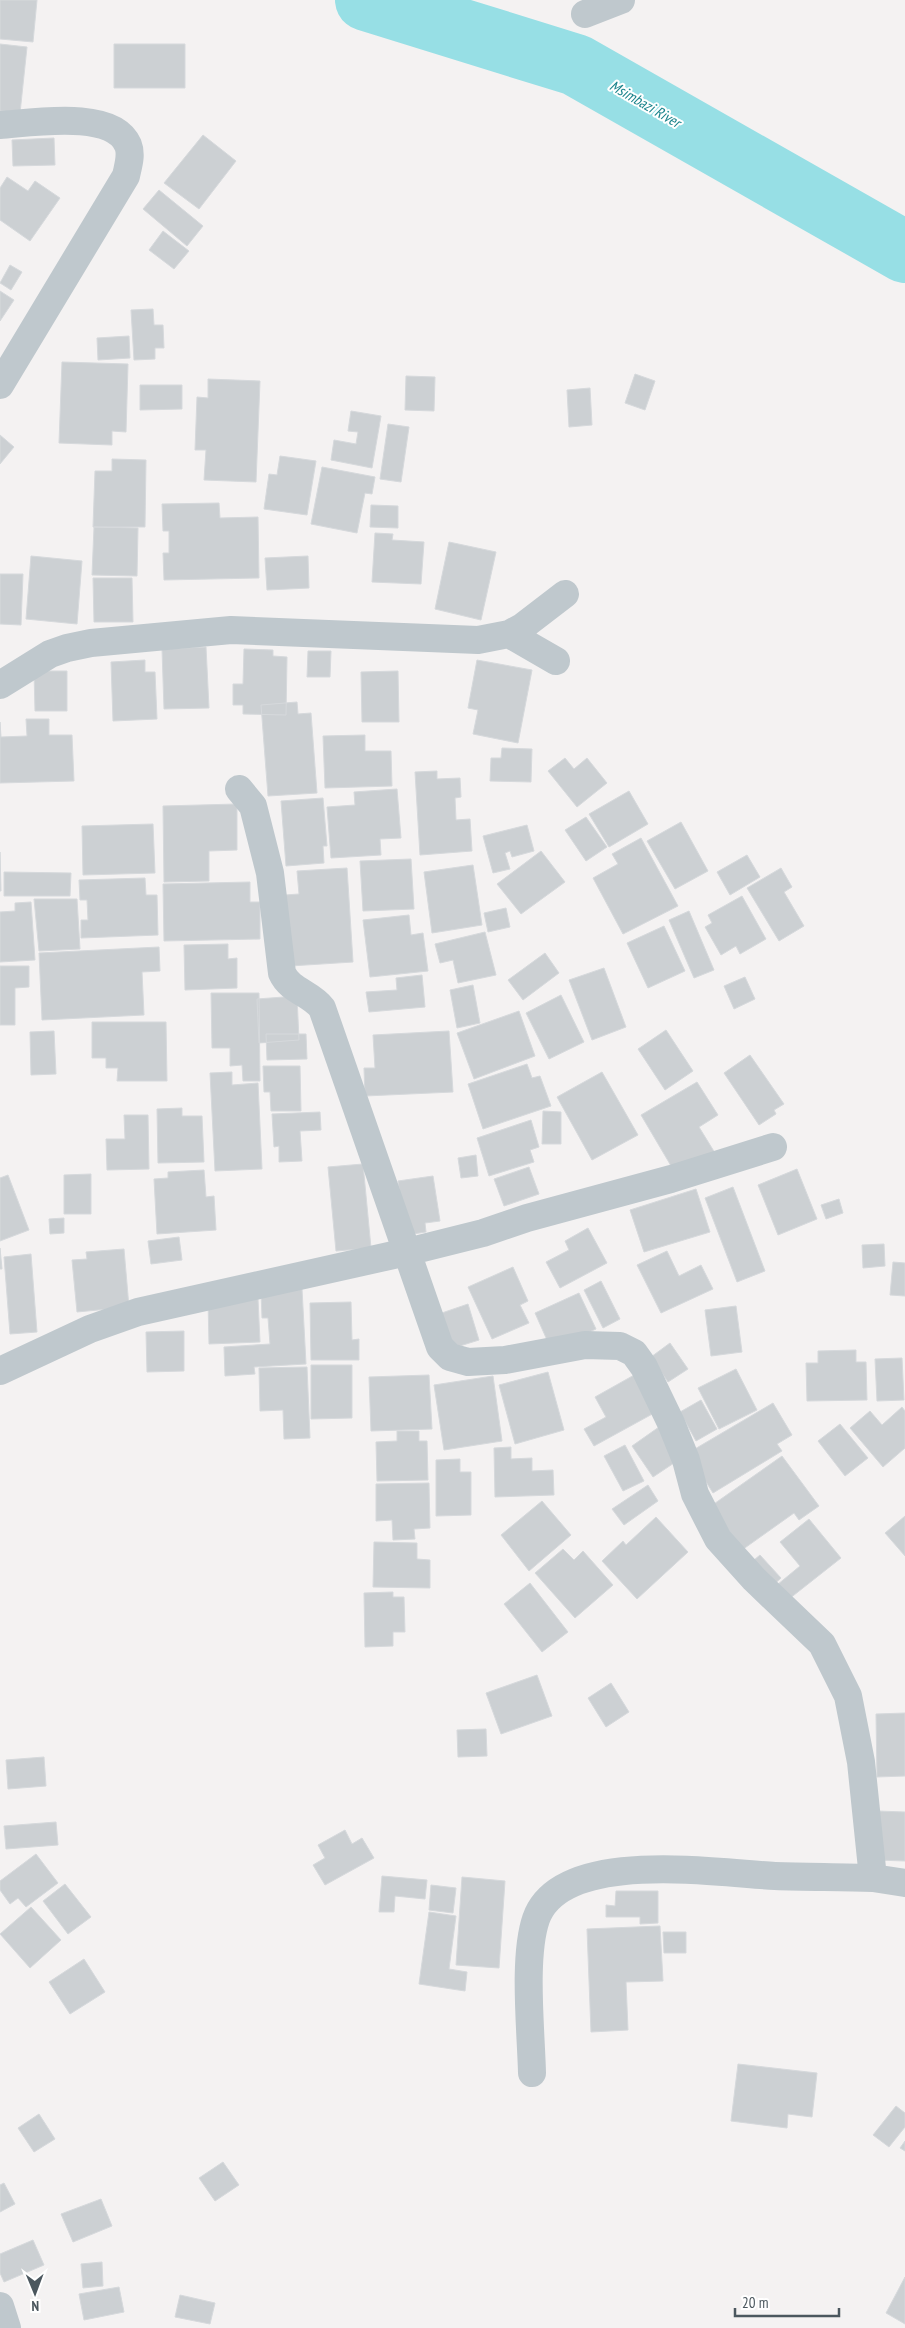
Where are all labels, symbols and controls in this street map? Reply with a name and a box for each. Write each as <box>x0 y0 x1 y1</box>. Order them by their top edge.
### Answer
water label: Msimbazi River <box>606 76 686 132</box>
north arrow <box>10 2268 60 2318</box>
scale bar <box>735 2286 839 2318</box>
text: 20 m <box>742 2293 768 2312</box>
text: N <box>31 2297 39 2315</box>

